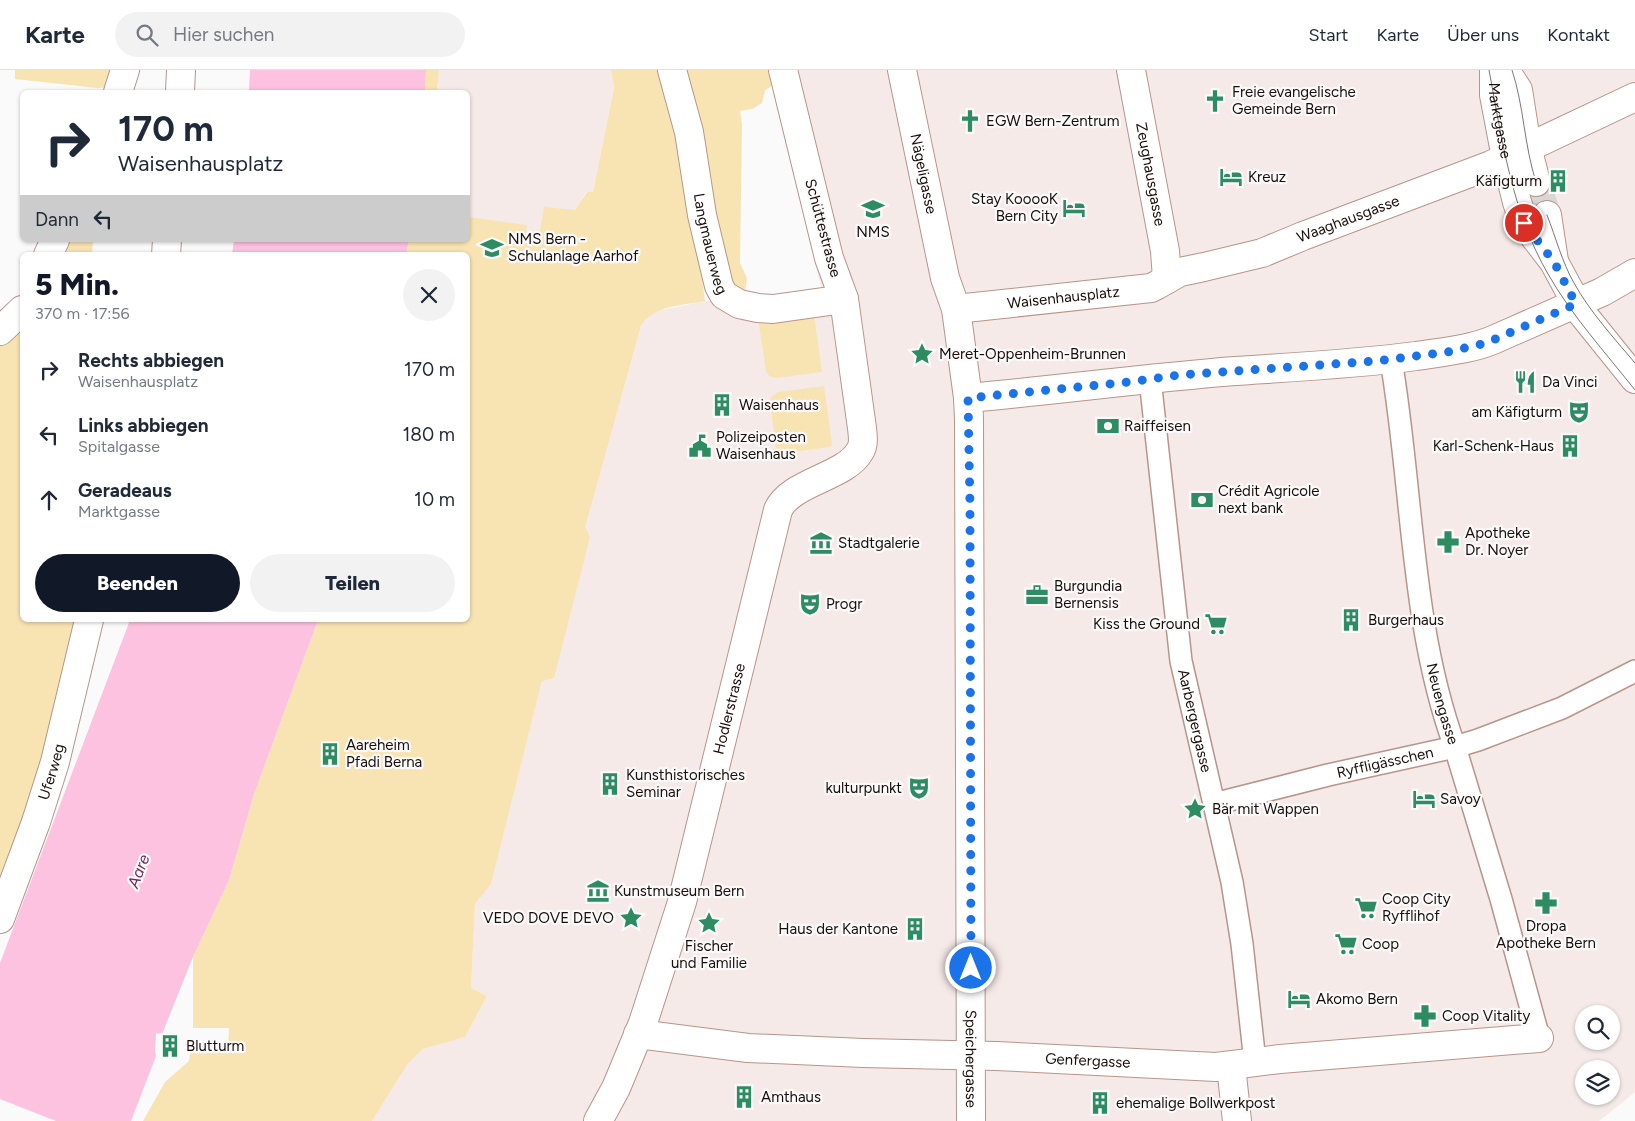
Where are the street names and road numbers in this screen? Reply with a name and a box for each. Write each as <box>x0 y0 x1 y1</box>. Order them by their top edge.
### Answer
street label: Marktgasse <box>1485 82 1515 160</box>
street label: Zeughausgasse <box>1132 121 1169 227</box>
street label: Nägeligasse <box>906 132 941 216</box>
street label: Schüttestrasse <box>801 177 845 279</box>
street label: Waaghausgasse <box>1294 191 1402 246</box>
street label: Langmauerweg <box>690 192 731 298</box>
street label: Waisenhausplatz <box>1006 282 1120 312</box>
street label: Hodlerstrasse <box>710 662 749 756</box>
street label: Neuengasse <box>1423 662 1462 747</box>
street label: Aarbergergasse <box>1174 667 1215 774</box>
street label: Uferweg <box>35 742 68 802</box>
street label: Ryffligässchen <box>1335 743 1435 782</box>
street label: Speichergasse <box>962 1010 980 1108</box>
street label: Genfergasse <box>1045 1049 1131 1072</box>

